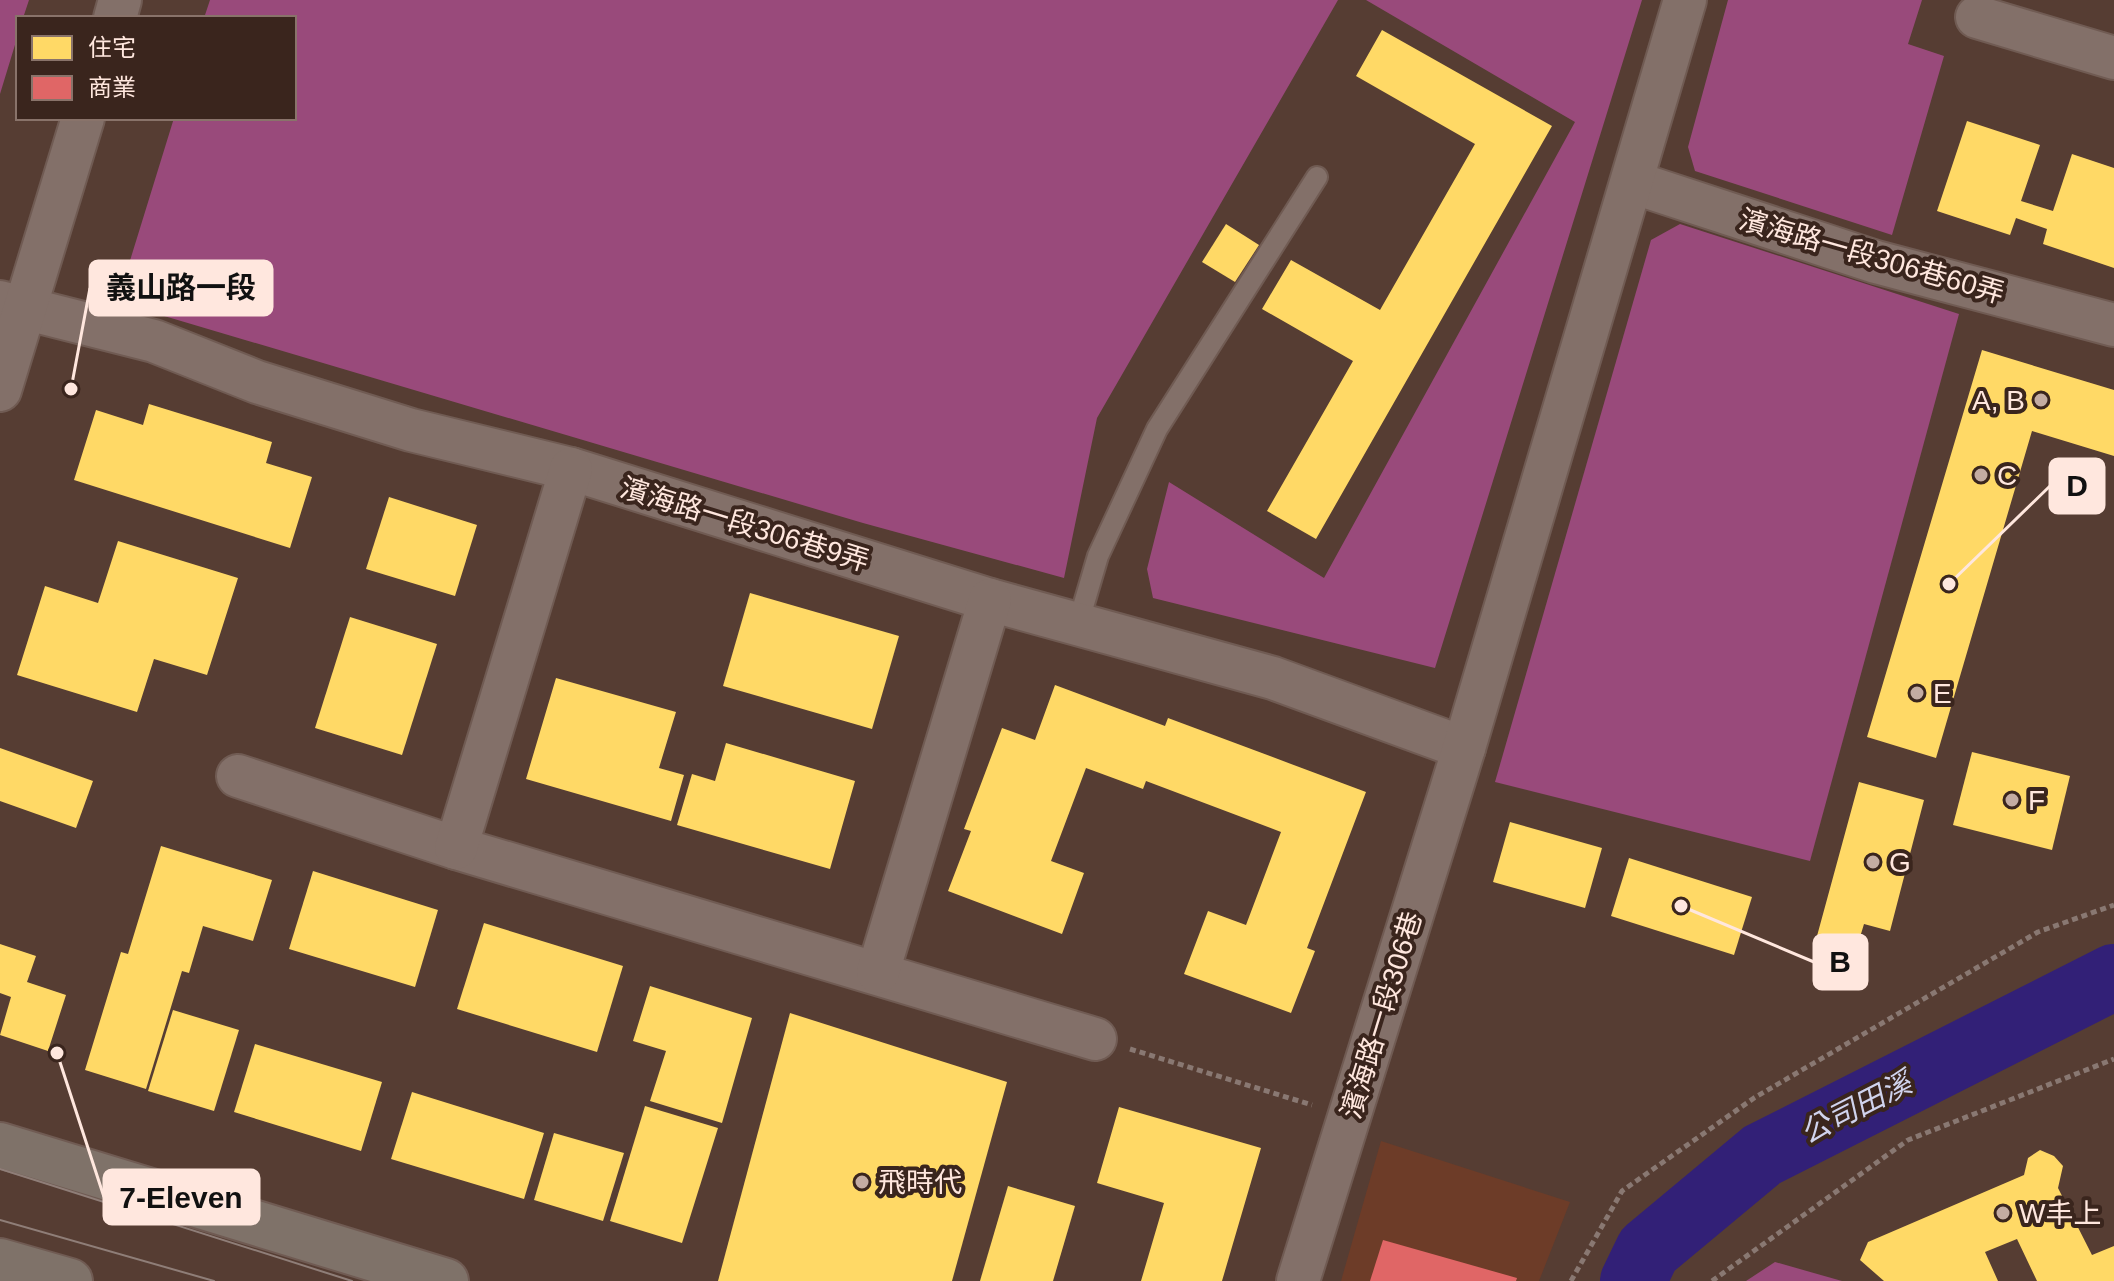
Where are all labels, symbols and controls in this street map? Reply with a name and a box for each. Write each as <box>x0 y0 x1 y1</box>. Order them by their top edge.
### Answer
legend <box>16 16 296 120</box>
text: 住宅 <box>88 34 136 61</box>
text: 商業 <box>88 74 136 101</box>
street label: 濱海路一段306巷60弄 <box>1736 204 2008 309</box>
callout: 義山路一段 <box>90 261 272 315</box>
text: 義山路一段 <box>106 271 256 304</box>
place label: A, B <box>1972 385 2025 416</box>
marker: A, B <box>2032 391 2050 409</box>
callout: D <box>2050 459 2104 513</box>
place label: C <box>1997 460 2017 491</box>
marker: C <box>1972 466 1990 484</box>
text: D <box>2066 469 2088 502</box>
street label: 濱海路一段306巷9弄 <box>617 472 873 577</box>
place label: E <box>1933 678 1952 709</box>
marker: E <box>1908 684 1926 702</box>
place label: F <box>2028 785 2045 816</box>
marker: F <box>2003 791 2021 809</box>
place label: G <box>1889 847 1911 878</box>
marker: G <box>1864 853 1882 871</box>
street label: 濱海路一段306巷 <box>1335 908 1428 1122</box>
callout: B <box>1814 935 1867 989</box>
text: B <box>1829 945 1851 978</box>
water label: 公司田溪 <box>1795 1064 1920 1149</box>
place label: 飛時代 <box>878 1167 962 1198</box>
callout: 7-Eleven <box>104 1170 259 1224</box>
marker: 飛時代 <box>853 1173 871 1191</box>
text: 7-Eleven <box>119 1181 243 1214</box>
place label: W丰上 <box>2019 1198 2101 1229</box>
marker: W丰上 <box>1994 1204 2012 1222</box>

